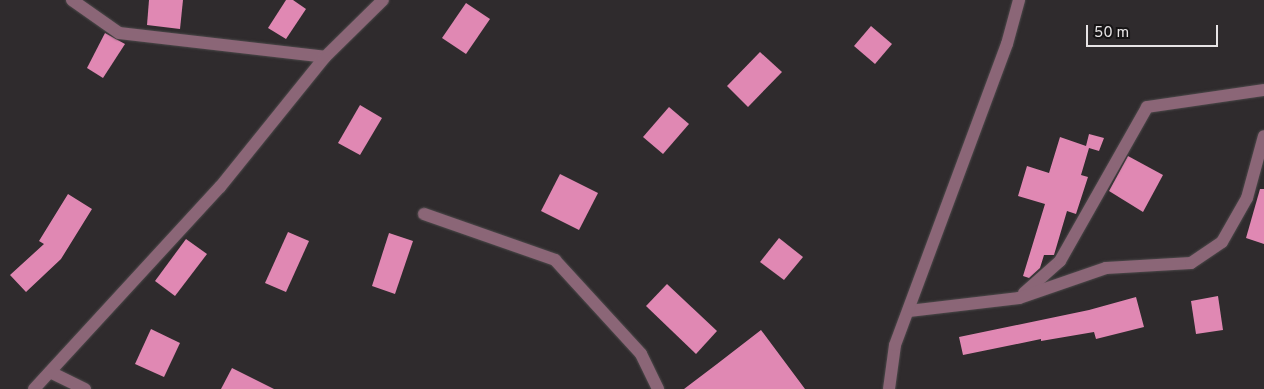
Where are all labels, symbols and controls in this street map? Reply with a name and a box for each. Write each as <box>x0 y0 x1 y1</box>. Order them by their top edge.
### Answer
scale bar <box>1089 15 1222 47</box>
text: 50 m <box>1094 24 1129 43</box>

